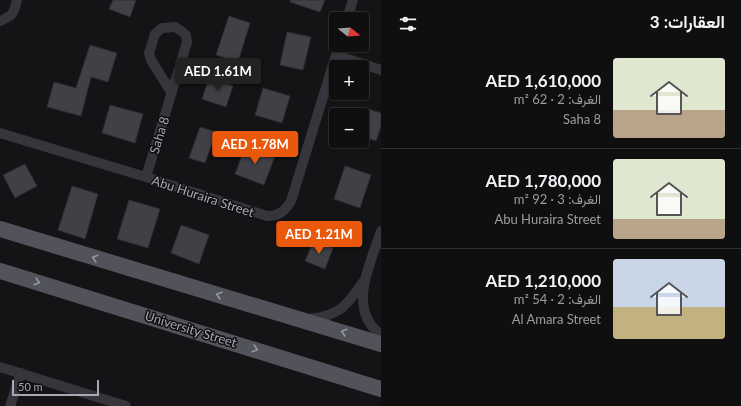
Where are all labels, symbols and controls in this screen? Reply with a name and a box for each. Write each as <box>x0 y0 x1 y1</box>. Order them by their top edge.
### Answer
text: العقارات: 3 <box>650 11 725 32</box>
north arrow <box>329 12 369 52</box>
map controls <box>329 12 369 148</box>
icon: filters <box>397 13 419 35</box>
pin: AED 1.61M <box>172 58 264 92</box>
button: + <box>329 60 369 100</box>
text: AED 1.61M <box>184 63 252 79</box>
text: AED 1,610,000 <box>485 70 601 91</box>
icon: home <box>645 74 693 122</box>
text: الغرف: 2 · 62 m² <box>514 91 601 107</box>
button: − <box>329 108 369 148</box>
text: Saha 8 <box>563 111 601 127</box>
street label: Saha 8 <box>146 114 172 156</box>
pin: AED 1.78M <box>209 131 301 165</box>
text: AED 1.78M <box>221 136 289 152</box>
text: AED 1,780,000 <box>485 170 601 191</box>
street label: Abu Huraira Street <box>150 172 256 220</box>
icon: home <box>645 175 693 223</box>
text: الغرف: 3 · 92 m² <box>514 191 601 207</box>
text: Abu Huraira Street <box>494 211 601 227</box>
pin: AED 1.21M <box>273 221 365 255</box>
text: AED 1.21M <box>285 226 353 242</box>
one-way arrow <box>91 254 98 263</box>
text: AED 1,210,000 <box>485 270 601 291</box>
icon: home <box>645 275 693 323</box>
one-way arrow <box>34 277 41 286</box>
one-way arrow <box>216 291 223 300</box>
text: الغرف: 2 · 54 m² <box>514 291 601 307</box>
street label: University Street <box>143 307 239 351</box>
text: Al Amara Street <box>512 311 601 327</box>
one-way arrow <box>341 328 348 337</box>
one-way arrow <box>251 344 258 353</box>
scale bar <box>12 378 99 397</box>
text: 50 m <box>18 380 43 393</box>

